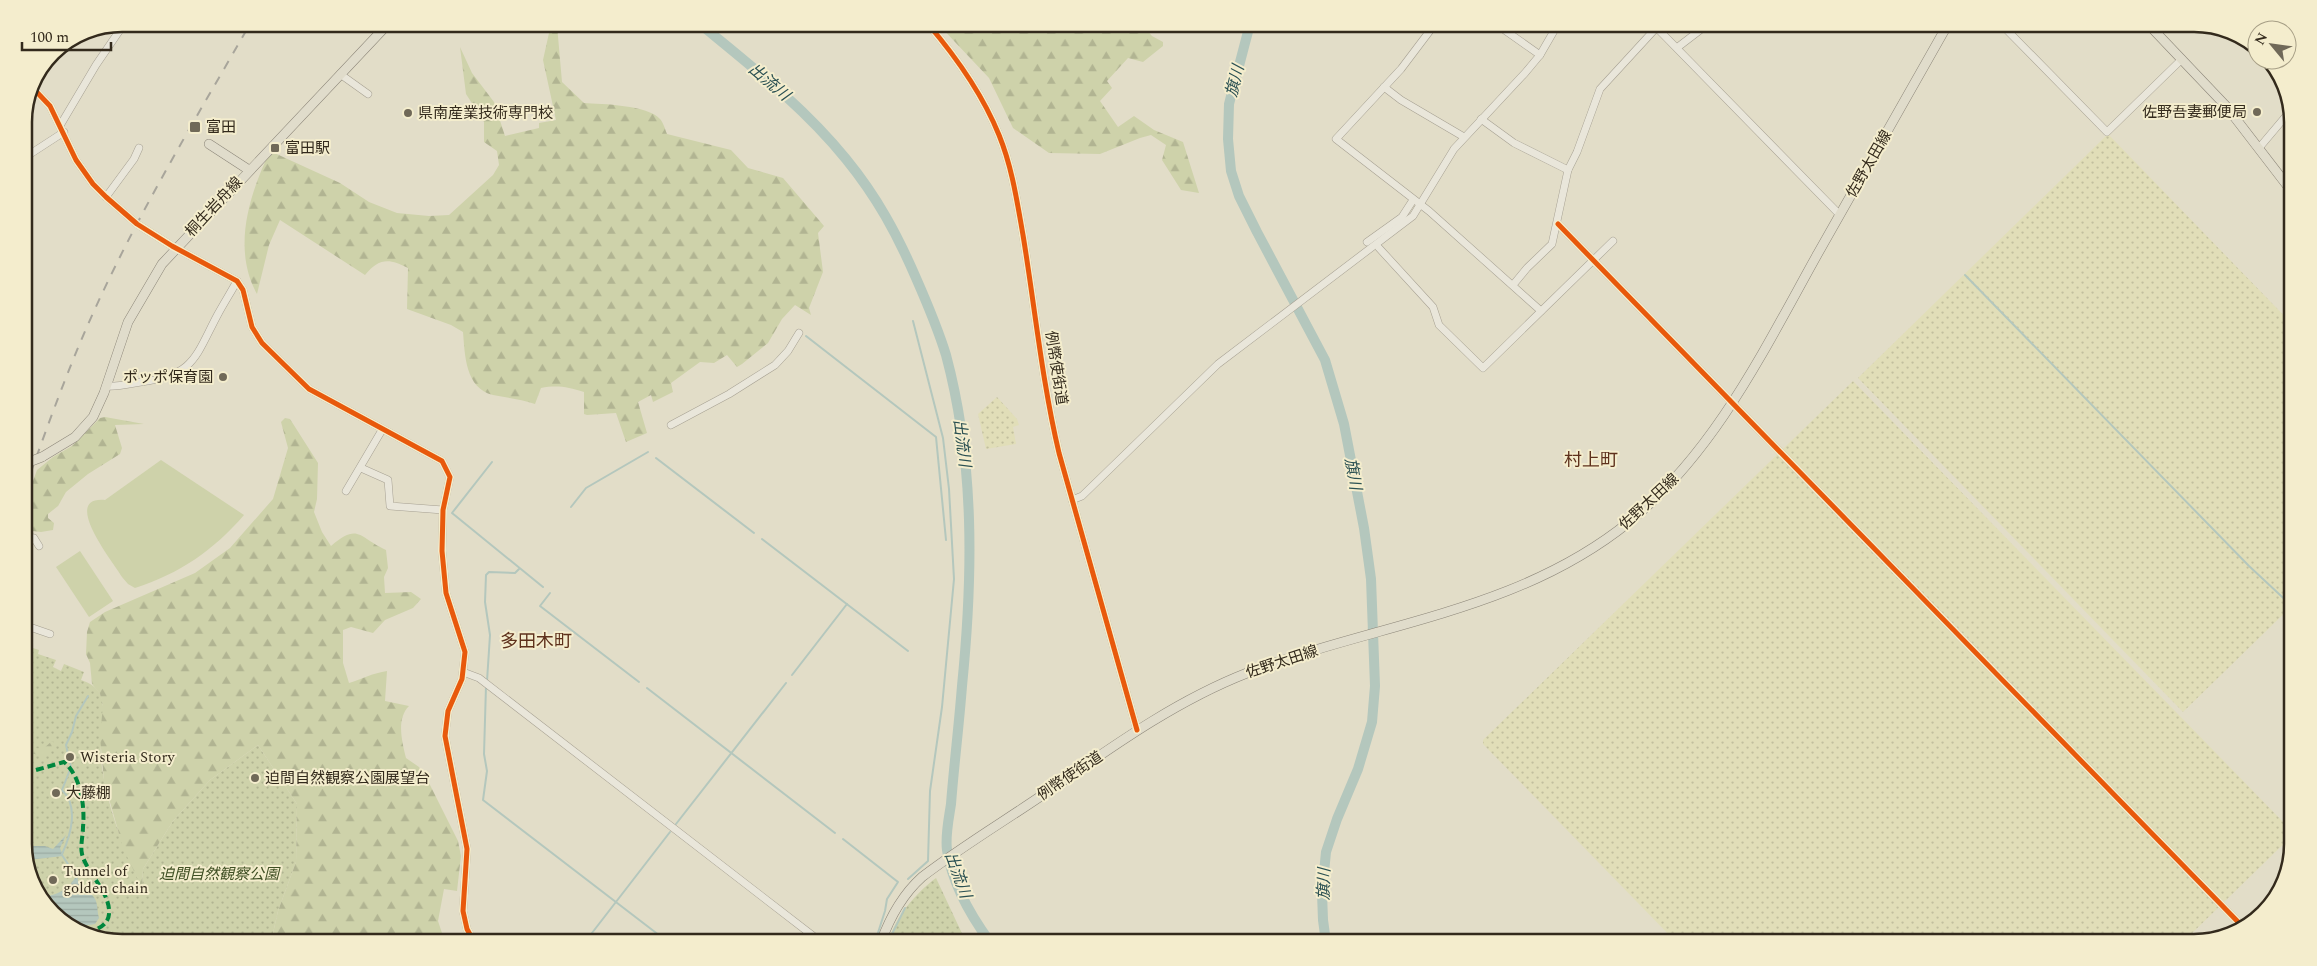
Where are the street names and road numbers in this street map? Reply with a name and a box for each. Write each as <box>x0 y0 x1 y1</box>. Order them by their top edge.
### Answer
street label: 佐野太田線 <box>1840 126 1898 202</box>
street label: 桐生岩舟線 <box>180 172 248 242</box>
street label: 例幣使街道 <box>1039 329 1073 407</box>
street label: 佐野太田線 <box>1614 468 1684 536</box>
street label: 佐野太田線 <box>1243 639 1321 685</box>
street label: 例幣使街道 <box>1032 745 1108 807</box>

